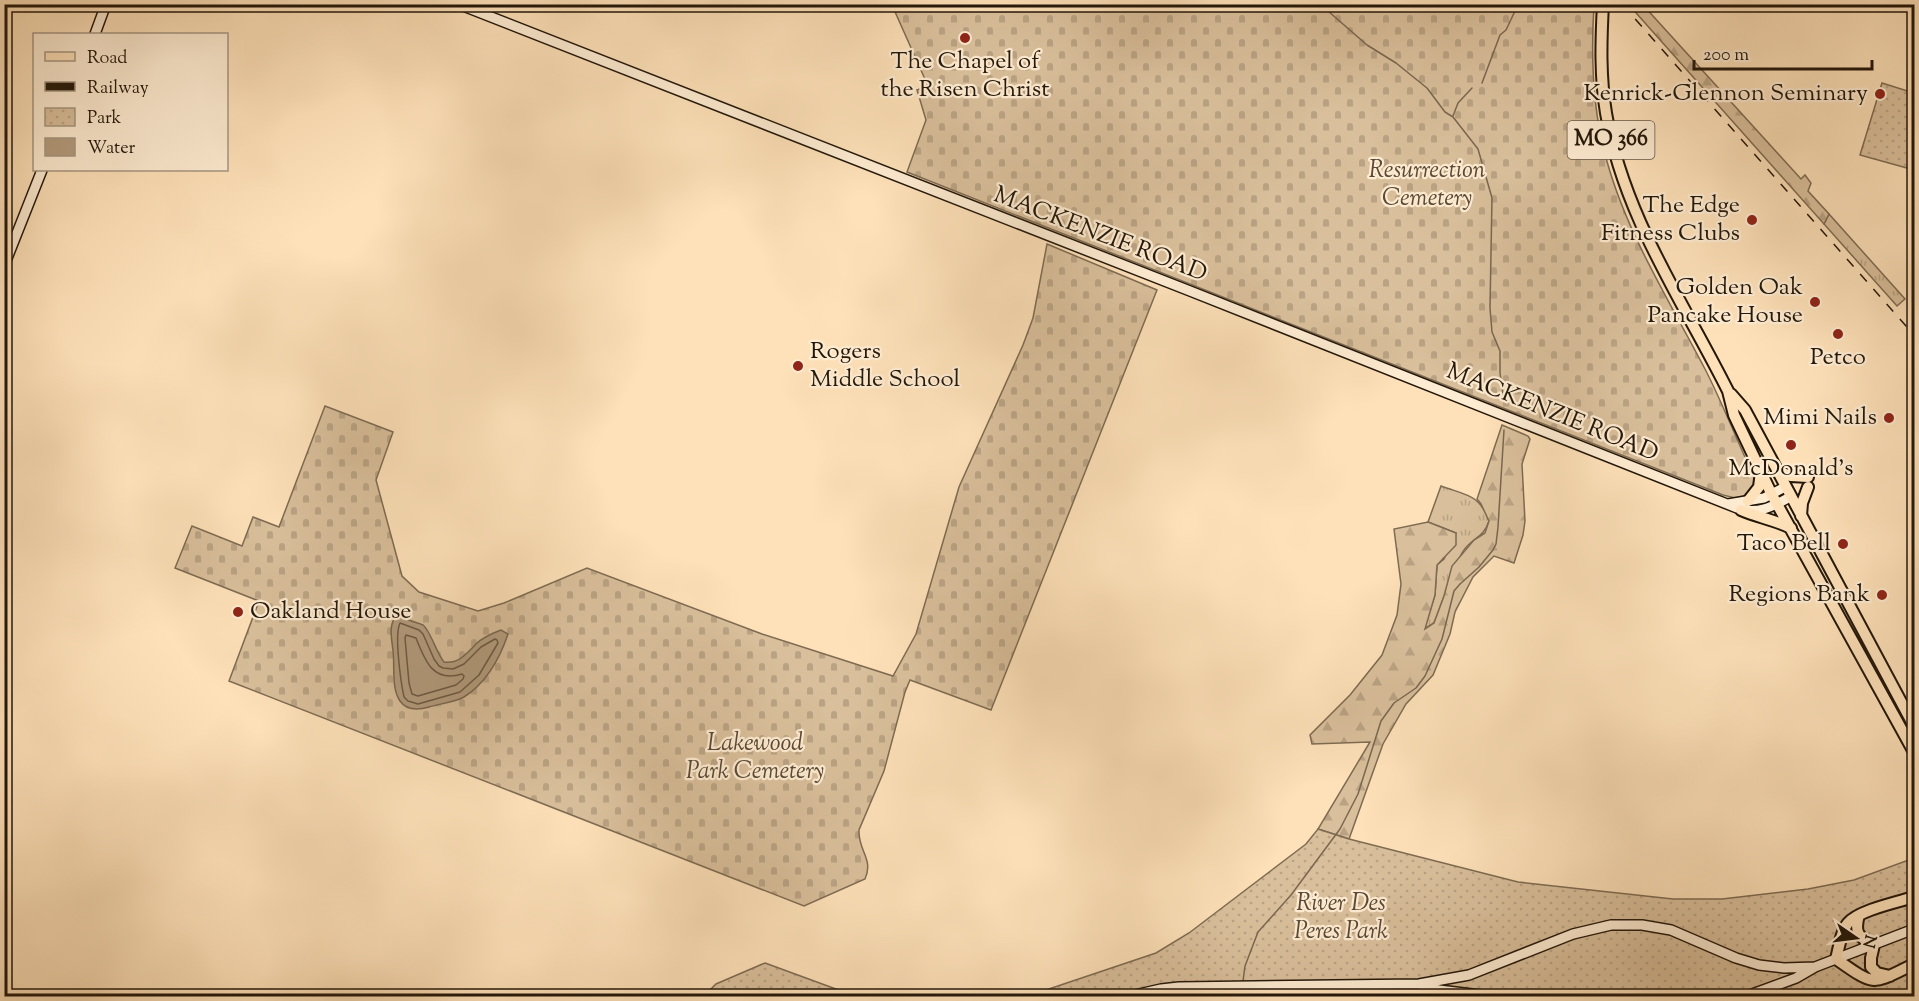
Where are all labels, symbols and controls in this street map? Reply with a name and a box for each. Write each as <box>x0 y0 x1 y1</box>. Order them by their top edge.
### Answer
marker: The Chapel of the Risen Christ <box>958 31 972 45</box>
legend <box>33 33 228 171</box>
scale bar <box>1694 33 1872 71</box>
text: 200 m <box>1703 43 1749 69</box>
place label: The Chapel of the Risen Christ <box>881 45 1049 107</box>
text: Road <box>87 46 127 72</box>
text: Railway <box>87 76 149 102</box>
place label: Kenrick-Glennon Seminary <box>1584 77 1868 111</box>
marker: Kenrick-Glennon Seminary <box>1873 87 1887 101</box>
text: Park <box>87 106 122 132</box>
road number: MO 366 <box>1568 121 1654 159</box>
text: Water <box>87 136 136 162</box>
park label: Resurrection Cemetery <box>1369 154 1486 216</box>
street label: MACKENZIE ROAD <box>988 179 1212 291</box>
place label: The Edge Fitness Clubs <box>1601 189 1740 251</box>
marker: The Edge Fitness Clubs <box>1745 213 1759 227</box>
place label: Golden Oak Pancake House <box>1647 271 1803 333</box>
marker: Golden Oak Pancake House <box>1808 295 1822 309</box>
marker: Petco <box>1831 327 1845 341</box>
place label: Rogers Middle School <box>810 335 960 397</box>
place label: Petco <box>1810 341 1866 375</box>
street label: MACKENZIE ROAD <box>1441 355 1663 471</box>
marker: Rogers Middle School <box>791 359 805 373</box>
place label: Mimi Nails <box>1763 401 1877 435</box>
marker: Mimi Nails <box>1882 411 1896 425</box>
marker: McDonald's <box>1784 438 1798 452</box>
place label: McDonald's <box>1729 452 1853 486</box>
place label: Taco Bell <box>1737 527 1831 561</box>
marker: Taco Bell <box>1836 537 1850 551</box>
place label: Regions Bank <box>1729 578 1870 612</box>
marker: Regions Bank <box>1875 588 1889 602</box>
place label: Oakland House <box>250 595 412 629</box>
marker: Oakland House <box>231 605 245 619</box>
park label: Lakewood Park Cemetery <box>686 727 824 789</box>
park label: River Des Peres Park <box>1294 887 1388 949</box>
north arrow <box>1826 908 1886 968</box>
text: N <box>1855 932 1881 950</box>

